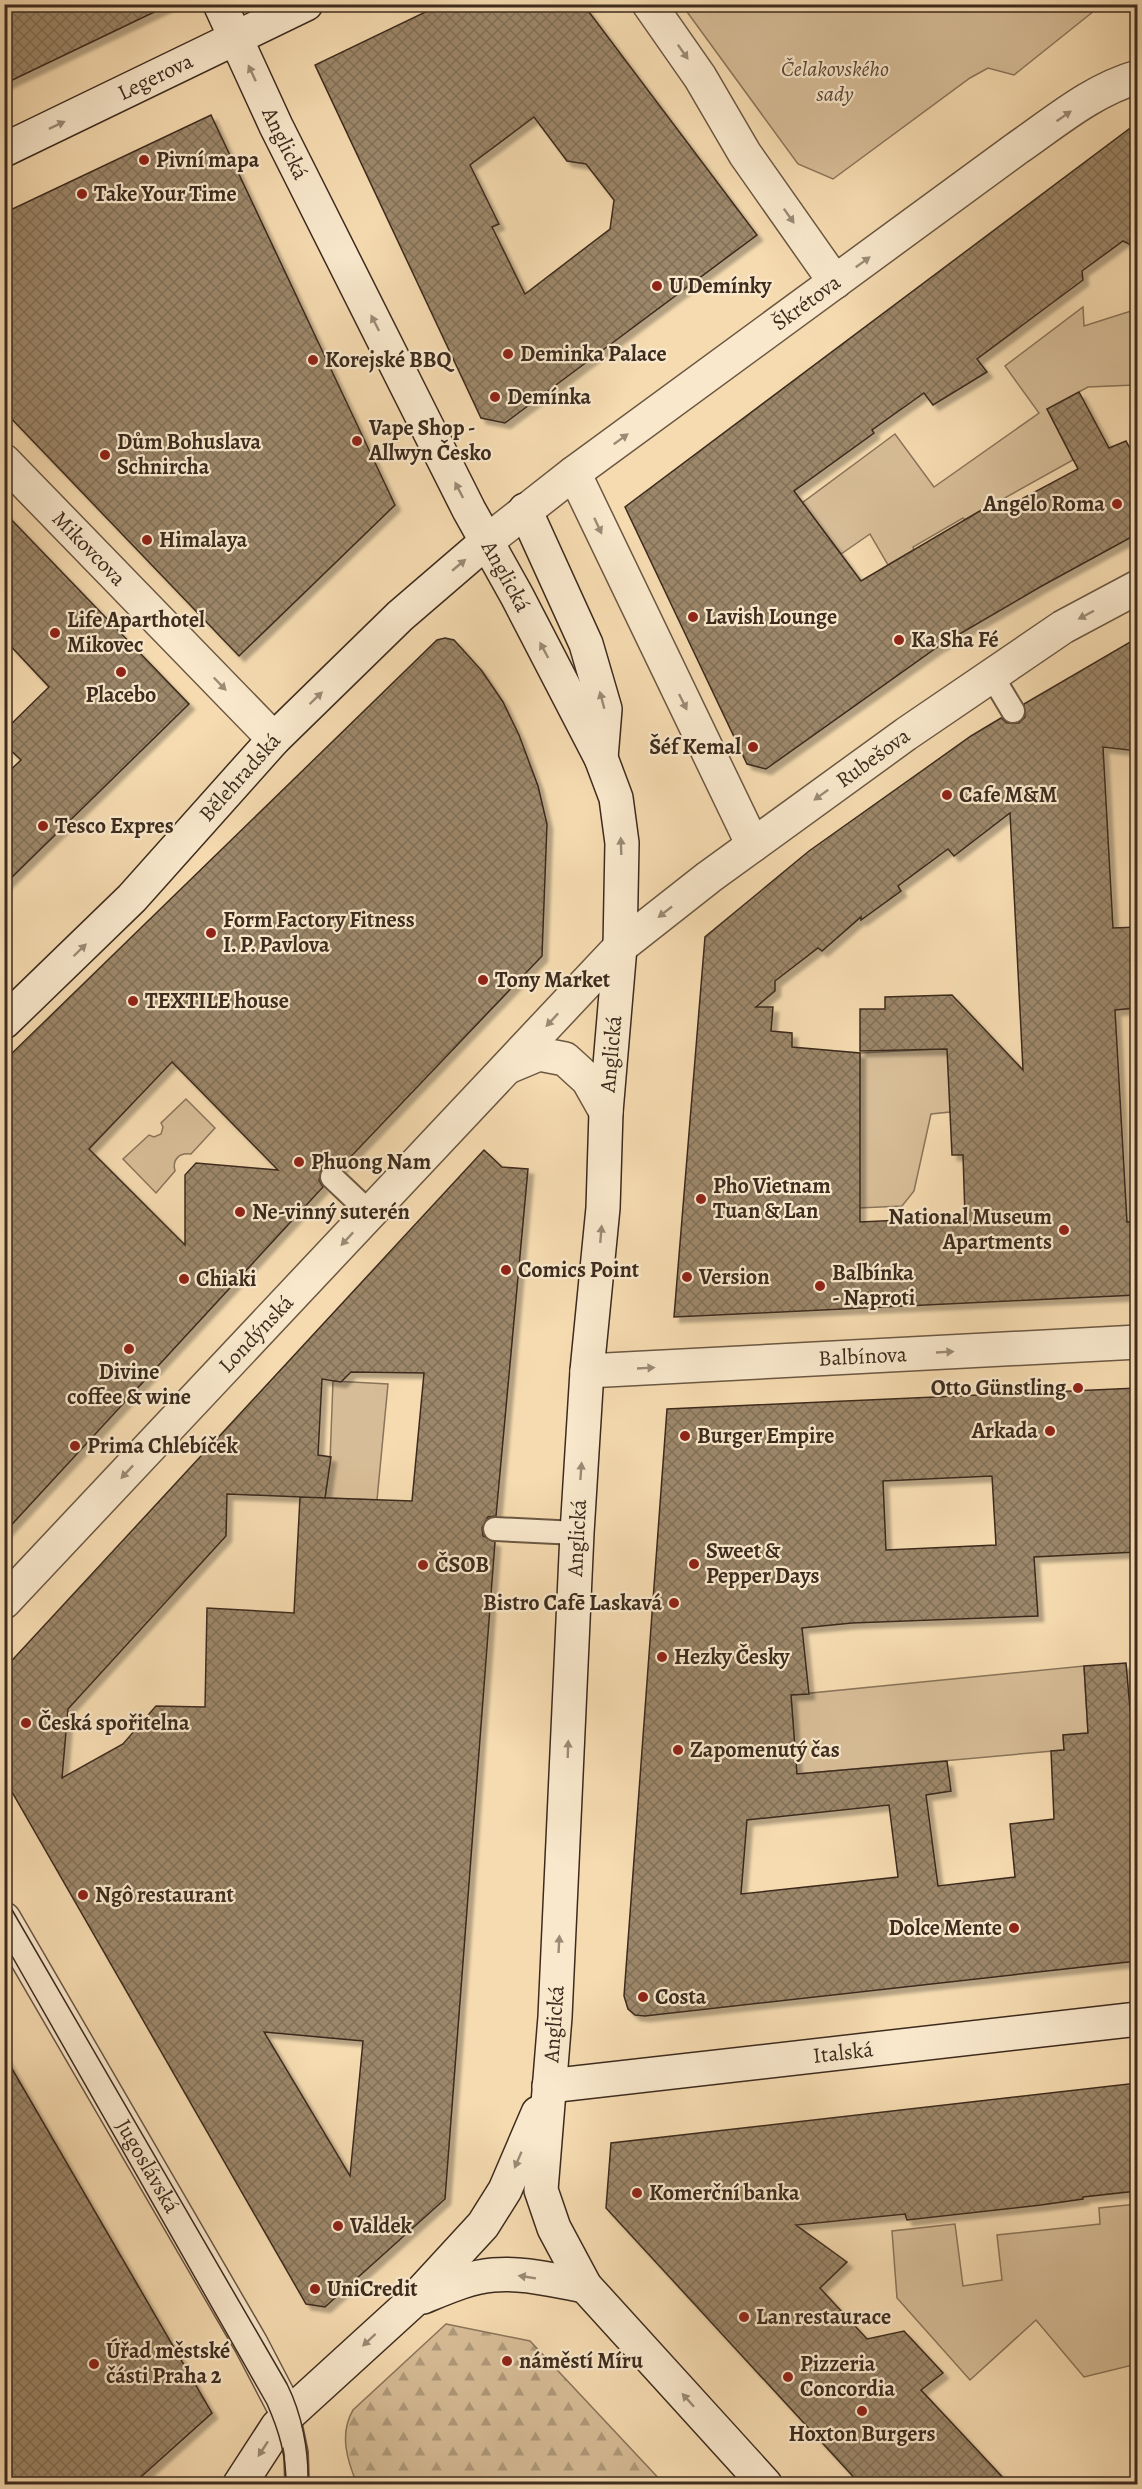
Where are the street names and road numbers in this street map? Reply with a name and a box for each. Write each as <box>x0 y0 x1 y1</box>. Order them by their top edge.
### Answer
street label: Legerova <box>113 46 199 108</box>
street label: Anglická <box>254 102 316 186</box>
street label: Škrétova <box>766 267 847 338</box>
street label: Mikovcova <box>45 504 133 593</box>
street label: Anglická <box>474 534 538 618</box>
street label: Rubešova <box>830 720 917 795</box>
street label: Bělehradská <box>192 726 288 828</box>
street label: Anglická <box>593 1014 629 1095</box>
street label: Londýnská <box>212 1288 301 1380</box>
street label: Balbínova <box>818 1339 908 1374</box>
street label: Anglická <box>560 1498 594 1578</box>
street label: Anglická <box>536 1984 572 2065</box>
street label: Italská <box>811 2034 876 2071</box>
street label: Jugoslávská <box>109 2114 187 2219</box>

